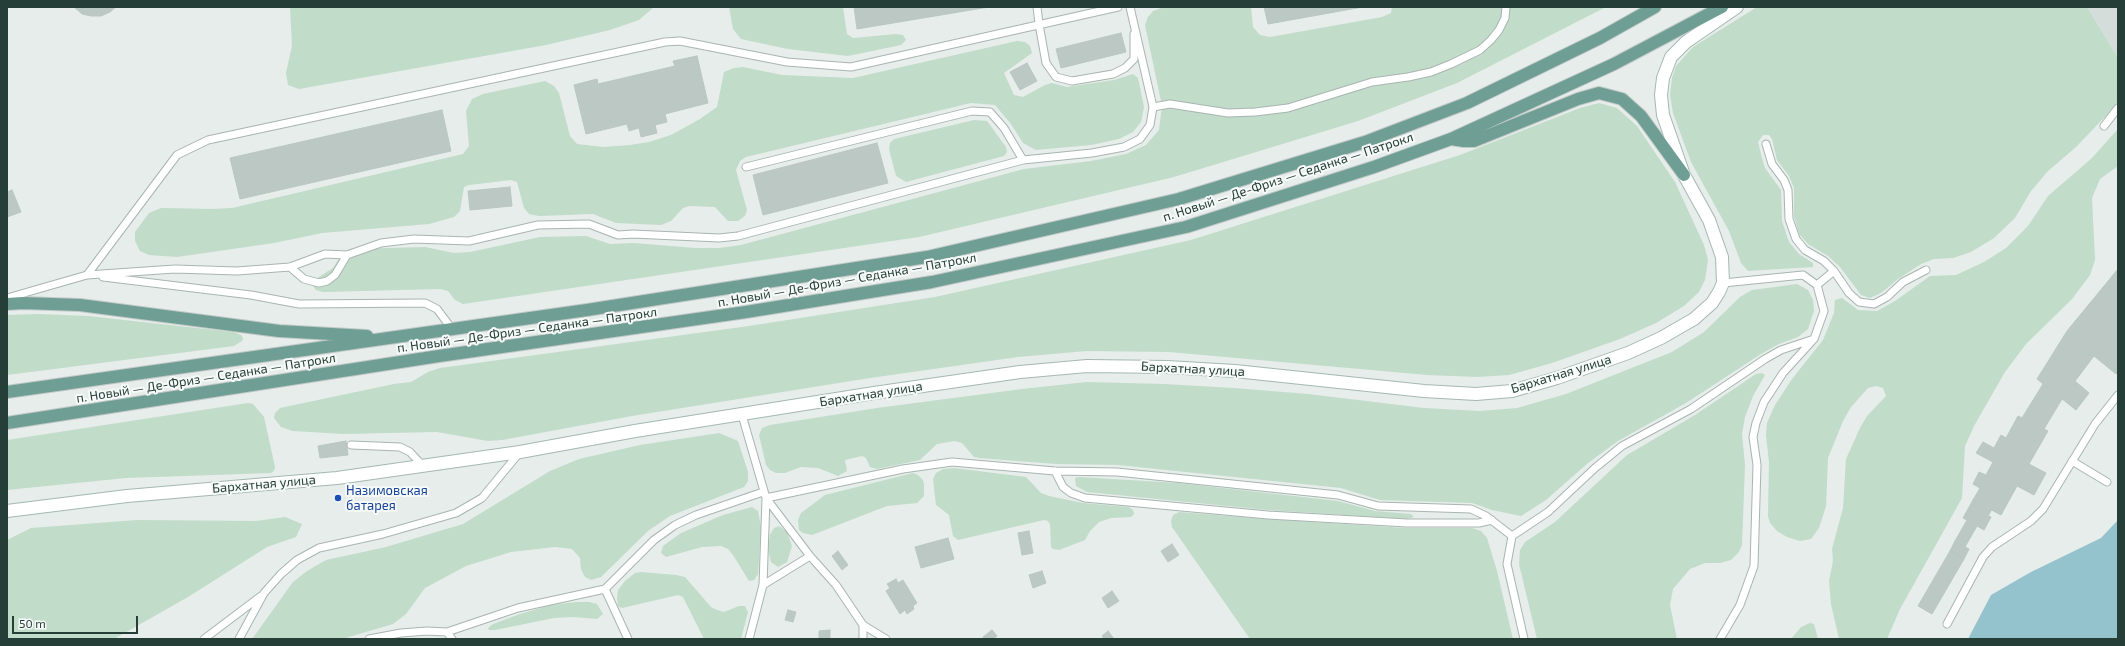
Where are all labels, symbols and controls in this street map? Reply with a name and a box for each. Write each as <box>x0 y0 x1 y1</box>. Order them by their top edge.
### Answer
street label: п. Новый — Де-Фриз — Седанка — Патрокл <box>1161 129 1415 225</box>
street label: п. Новый — Де-Фриз — Седанка — Патрокл <box>716 250 978 310</box>
street label: п. Новый — Де-Фриз — Седанка — Патрокл <box>396 304 658 356</box>
street label: п. Новый — Де-Фриз — Седанка — Патрокл <box>75 350 337 406</box>
street label: Бархатная улица <box>1509 351 1613 397</box>
street label: Бархатная улица <box>1141 358 1245 380</box>
street label: Бархатная улица <box>818 378 924 410</box>
street label: Бархатная улица <box>212 472 316 496</box>
place label: Назимовская батарея <box>346 483 428 514</box>
marker: Назимовская батарея <box>333 493 343 503</box>
scale bar <box>14 608 140 634</box>
text: 50 m <box>19 616 46 630</box>

